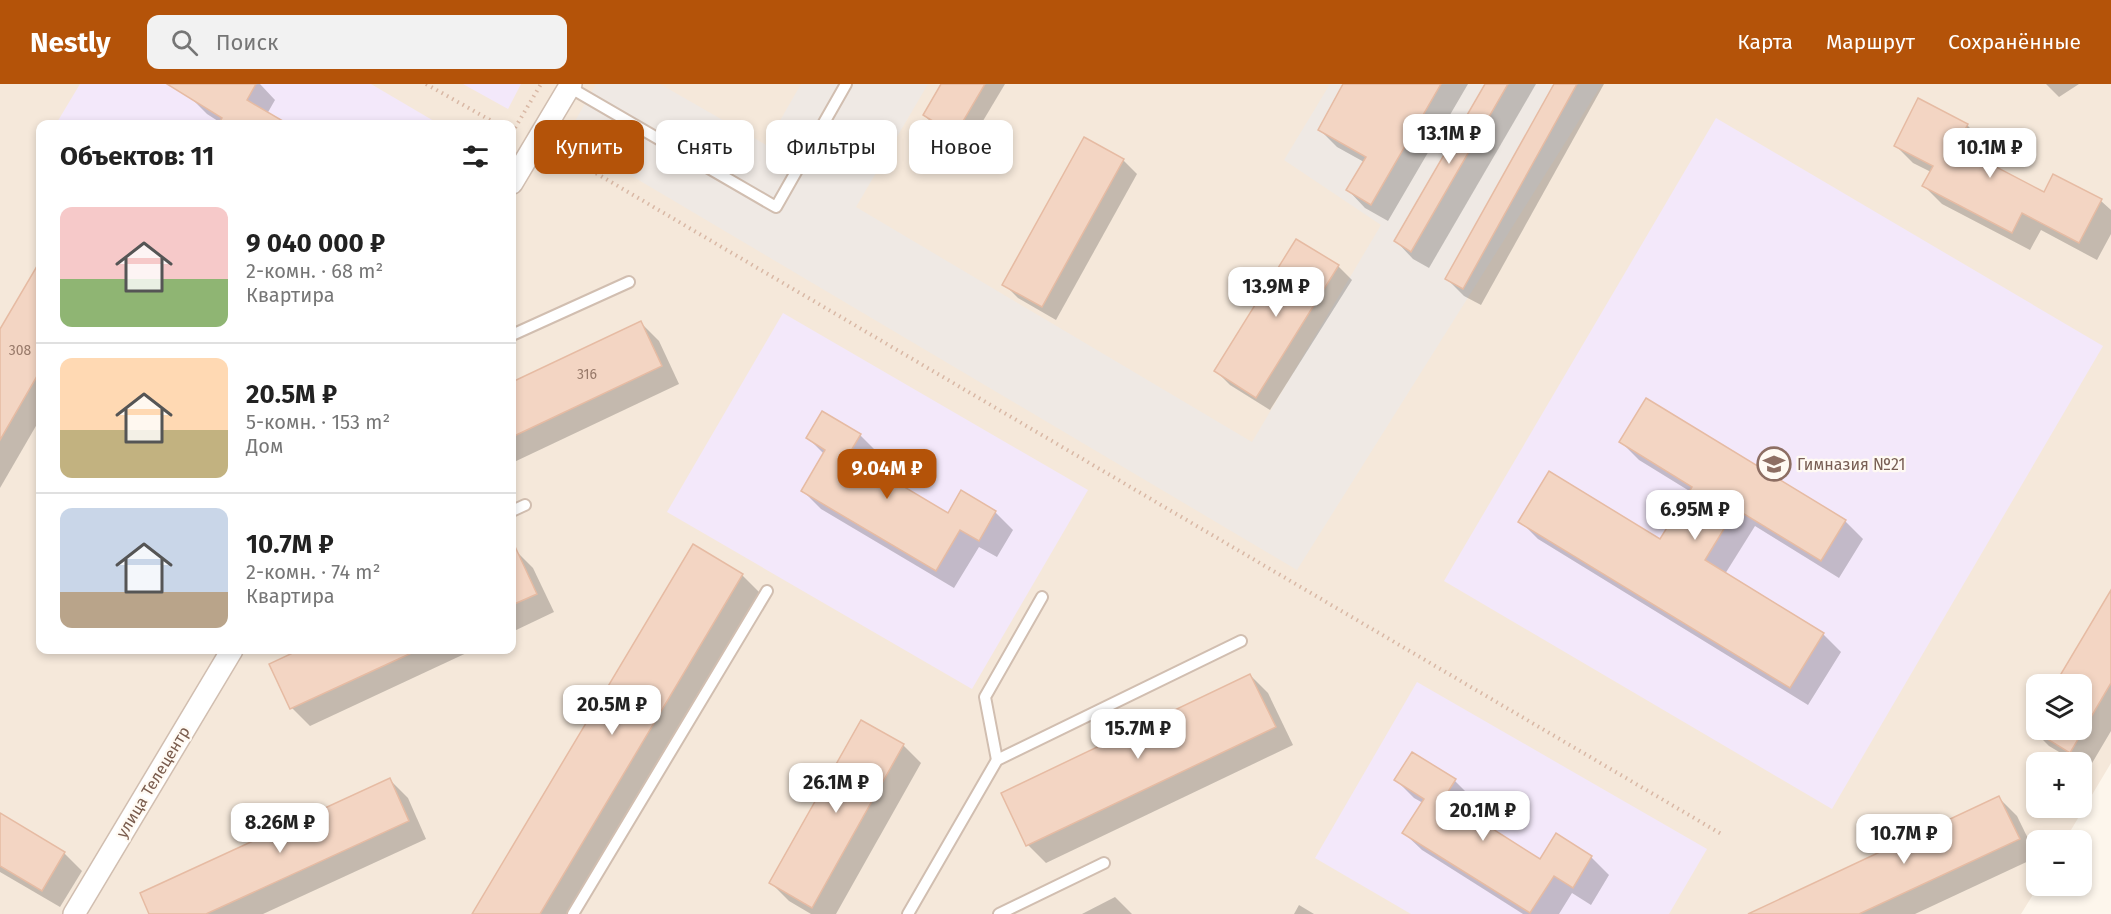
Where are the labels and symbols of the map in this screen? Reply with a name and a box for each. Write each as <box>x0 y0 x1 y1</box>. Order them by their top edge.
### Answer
pin: 13.1M ₽ <box>1394 114 1504 165</box>
pin: 10.1M ₽ <box>1935 128 2045 179</box>
pin: 13.9M ₽ <box>1221 267 1331 318</box>
house number: 308 <box>9 342 32 359</box>
house number: 316 <box>577 366 597 383</box>
school or university icon: Гимназия №21 <box>1756 446 1792 482</box>
pin: 9.04M ₽ <box>832 449 942 500</box>
place label: Гимназия №21 <box>1797 455 1905 474</box>
pin: 6.95M ₽ <box>1640 490 1750 541</box>
pin: 20.5M ₽ <box>557 685 667 736</box>
pin: 15.7M ₽ <box>1083 709 1193 760</box>
street label: улица Телецентр <box>112 723 194 841</box>
pin: 26.1M ₽ <box>781 763 891 814</box>
pin: 20.1M ₽ <box>1428 791 1538 842</box>
pin: 8.26M ₽ <box>225 803 335 854</box>
pin: 10.7M ₽ <box>1849 814 1959 865</box>

